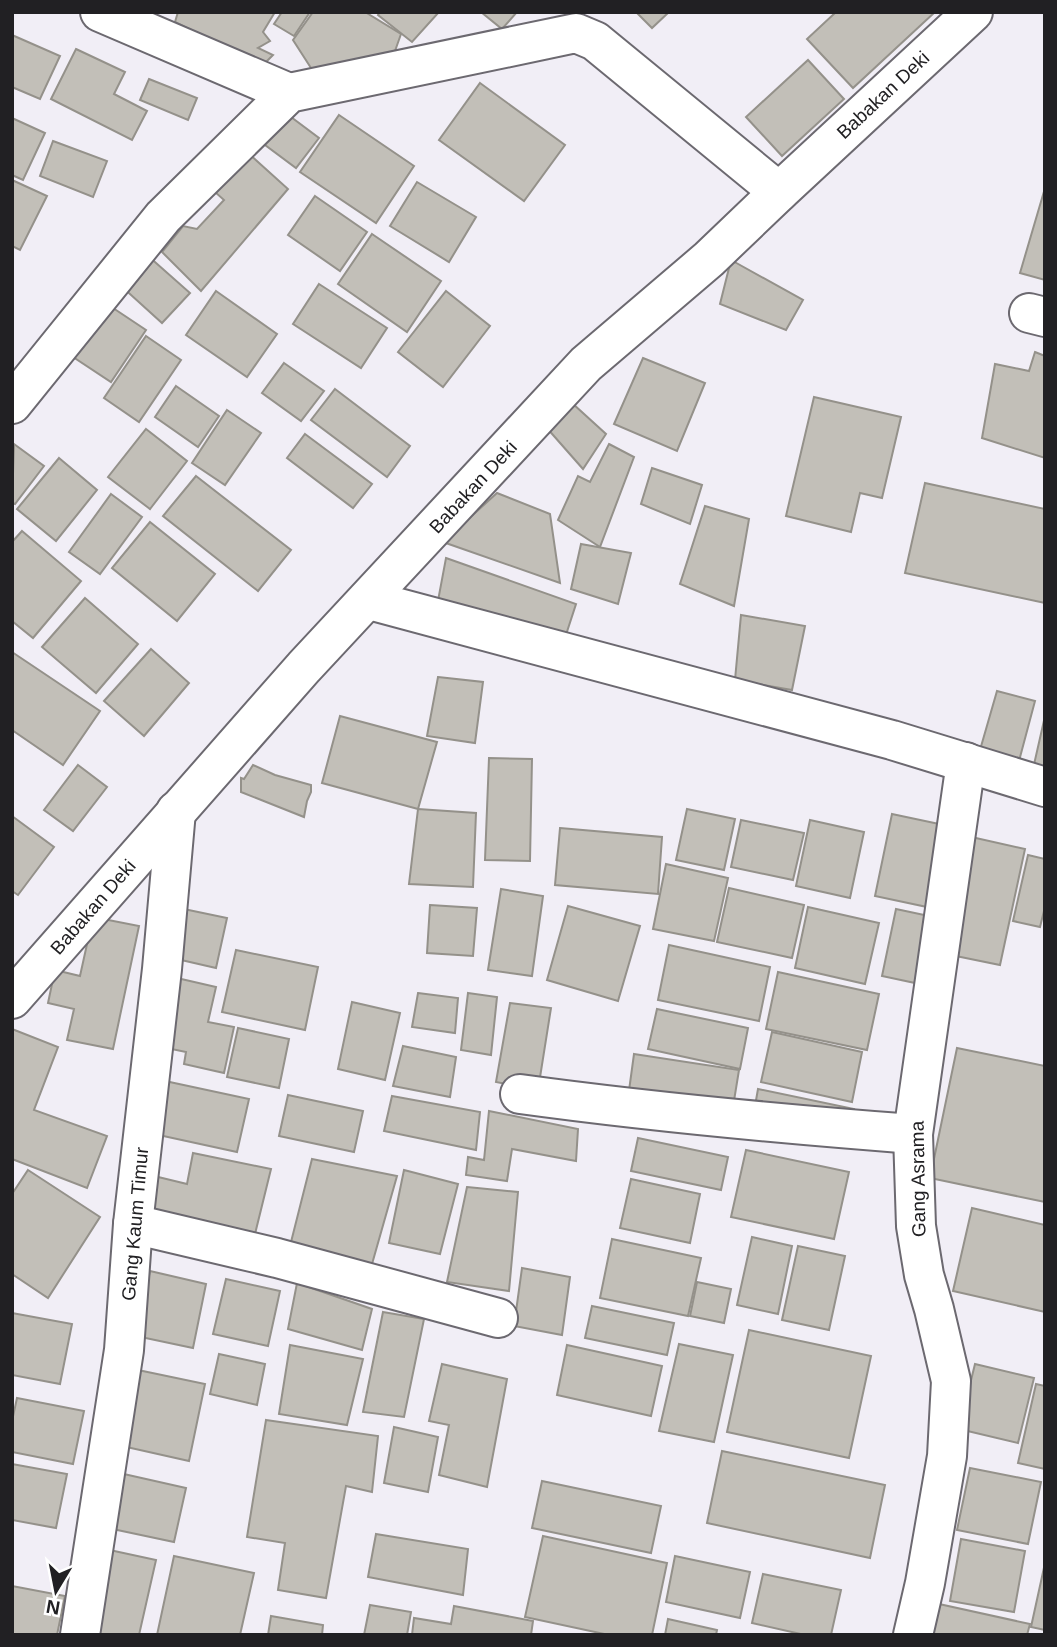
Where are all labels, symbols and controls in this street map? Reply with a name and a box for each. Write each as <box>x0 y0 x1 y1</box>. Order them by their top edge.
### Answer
street label: Babakan Deki <box>833 47 933 143</box>
street label: Babakan Deki <box>425 437 521 537</box>
street label: Babakan Deki <box>46 855 140 959</box>
street label: Gang Asrama <box>906 1120 930 1237</box>
street label: Gang Kaum Timur <box>118 1146 152 1302</box>
north arrow <box>21 1556 91 1626</box>
text: N <box>45 1596 62 1619</box>

